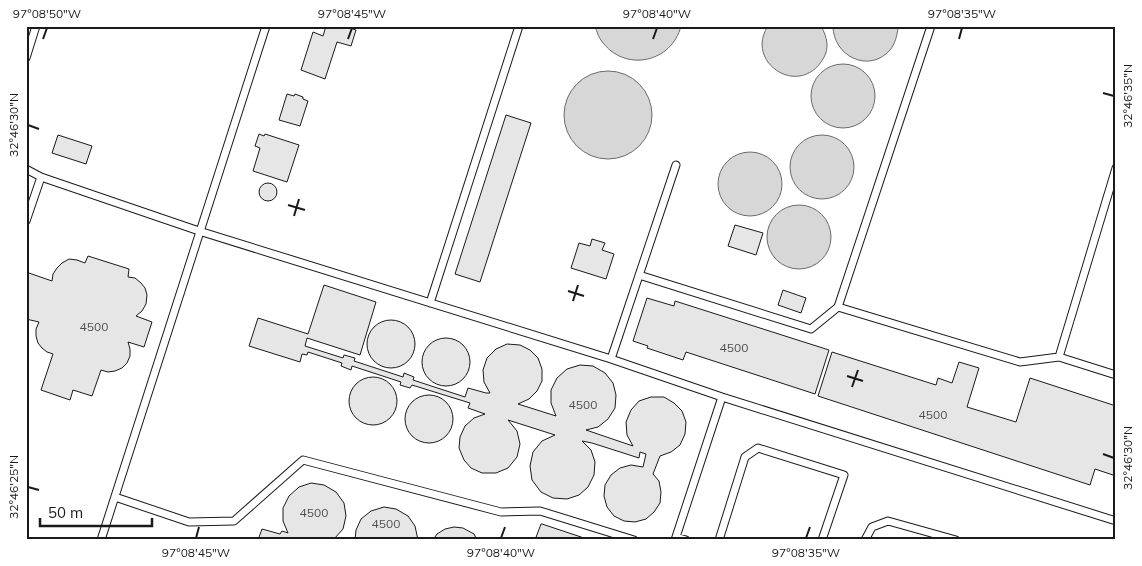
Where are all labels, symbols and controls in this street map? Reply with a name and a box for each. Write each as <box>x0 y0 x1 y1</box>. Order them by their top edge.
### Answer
text: 97°08'50"W <box>13 6 81 21</box>
text: 97°08'45"W <box>318 6 386 21</box>
text: 97°08'40"W <box>623 6 691 21</box>
text: 97°08'35"W <box>928 6 996 21</box>
text: 32°46'35"N <box>1120 64 1135 128</box>
text: 32°46'30"N <box>6 93 21 157</box>
house number: 4500 <box>80 319 108 334</box>
house number: 4500 <box>720 340 748 355</box>
house number: 4500 <box>569 397 597 412</box>
house number: 4500 <box>919 407 947 422</box>
text: 32°46'30"N <box>1120 426 1135 490</box>
text: 32°46'25"N <box>6 455 21 519</box>
scale bar <box>40 496 152 528</box>
text: 50 m <box>48 503 83 522</box>
house number: 4500 <box>300 505 328 520</box>
house number: 4500 <box>372 516 400 531</box>
text: 97°08'45"W <box>162 545 230 560</box>
text: 97°08'40"W <box>467 545 535 560</box>
text: 97°08'35"W <box>772 545 840 560</box>

